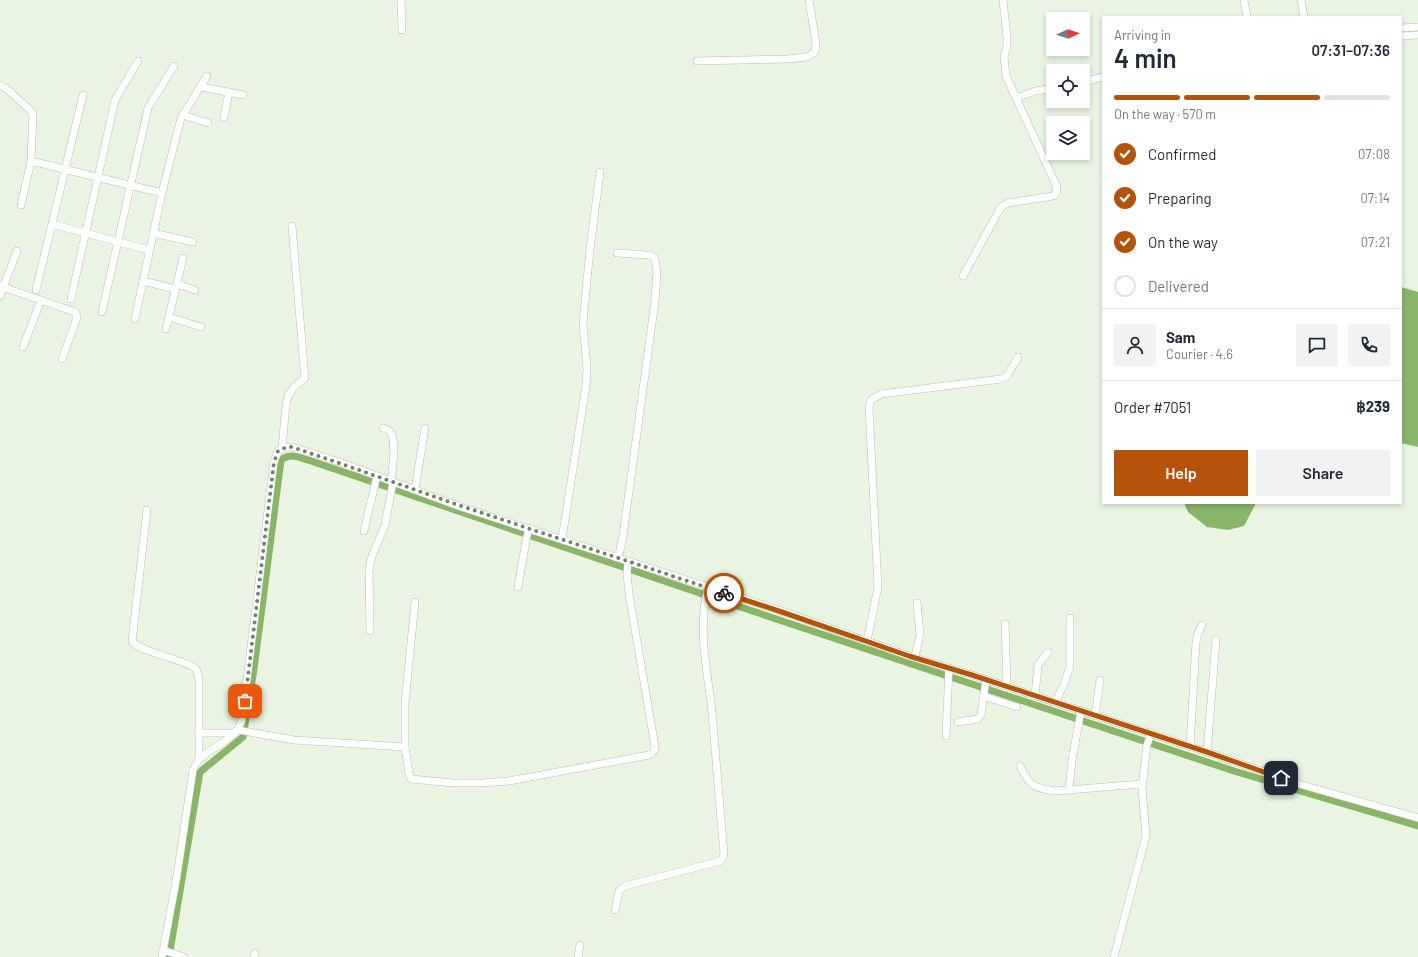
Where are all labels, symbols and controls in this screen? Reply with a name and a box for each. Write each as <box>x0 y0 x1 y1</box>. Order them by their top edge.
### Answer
north arrow <box>1046 12 1090 56</box>
map controls <box>1046 12 1090 160</box>
text: Arriving in <box>1114 27 1171 43</box>
text: 07:31–07:36 <box>1312 41 1390 59</box>
text: 4 min <box>1114 42 1177 73</box>
button: locate <box>1046 64 1090 108</box>
text: On the way · 570 m <box>1114 106 1216 122</box>
button: layers <box>1046 116 1090 160</box>
icon: check <box>1114 143 1136 165</box>
text: Confirmed <box>1148 145 1216 163</box>
text: 07:08 <box>1358 146 1390 162</box>
icon: check <box>1114 187 1136 209</box>
text: Preparing <box>1148 189 1212 207</box>
text: 07:14 <box>1360 190 1390 206</box>
icon: check <box>1114 231 1136 253</box>
text: On the way <box>1148 233 1218 251</box>
text: 07:21 <box>1361 234 1390 250</box>
text: Delivered <box>1148 277 1209 295</box>
button: person <box>1114 324 1156 366</box>
button: chat <box>1296 324 1338 366</box>
button: phone <box>1348 324 1390 366</box>
text: Sam <box>1166 328 1195 346</box>
text: Courier · 4.6 <box>1166 346 1233 362</box>
text: ฿239 <box>1356 397 1390 415</box>
text: Order #7051 <box>1114 398 1191 416</box>
button: Help <box>1114 450 1248 496</box>
button: Share <box>1256 450 1390 496</box>
courier <box>704 573 744 613</box>
icon: bike <box>713 582 735 604</box>
pin <box>228 684 262 718</box>
icon: bag <box>234 690 256 712</box>
pin <box>1264 761 1298 795</box>
icon: home <box>1270 767 1292 789</box>

